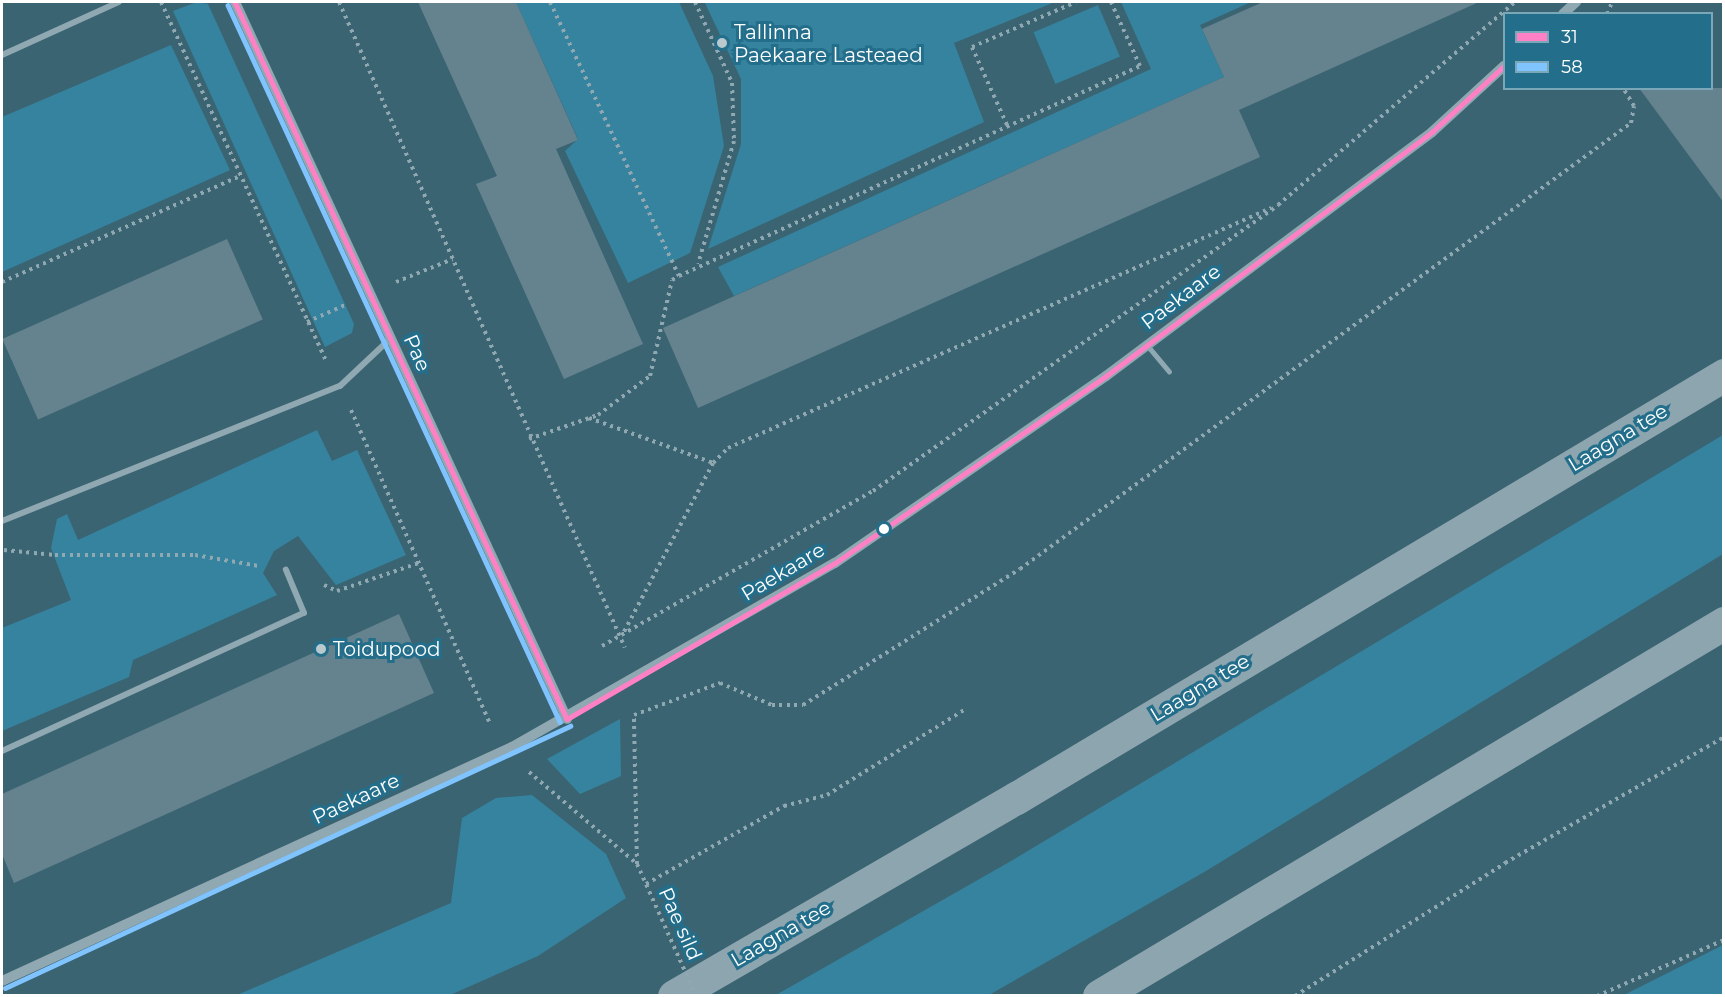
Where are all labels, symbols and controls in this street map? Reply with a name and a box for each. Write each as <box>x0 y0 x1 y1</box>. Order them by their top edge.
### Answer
legend <box>1503 12 1713 90</box>
place label: Tallinna Paekaare Lasteaed <box>734 20 923 67</box>
text: 31 <box>1561 26 1578 48</box>
marker: Tallinna Paekaare Lasteaed <box>715 36 729 50</box>
text: 58 <box>1561 56 1583 78</box>
street label: Paekaare <box>1137 259 1225 335</box>
street label: Pae <box>398 331 436 375</box>
street label: Laagna tee <box>1564 399 1672 477</box>
unlabelled marker <box>878 523 890 535</box>
street label: Paekaare <box>737 538 829 606</box>
place label: Toidupood <box>333 637 440 661</box>
marker: Toidupood <box>314 642 328 656</box>
street label: Laagna tee <box>1146 649 1254 727</box>
street label: Paekaare <box>309 768 403 830</box>
street label: Pae sild <box>653 884 707 964</box>
street label: Laagna tee <box>727 896 835 972</box>

